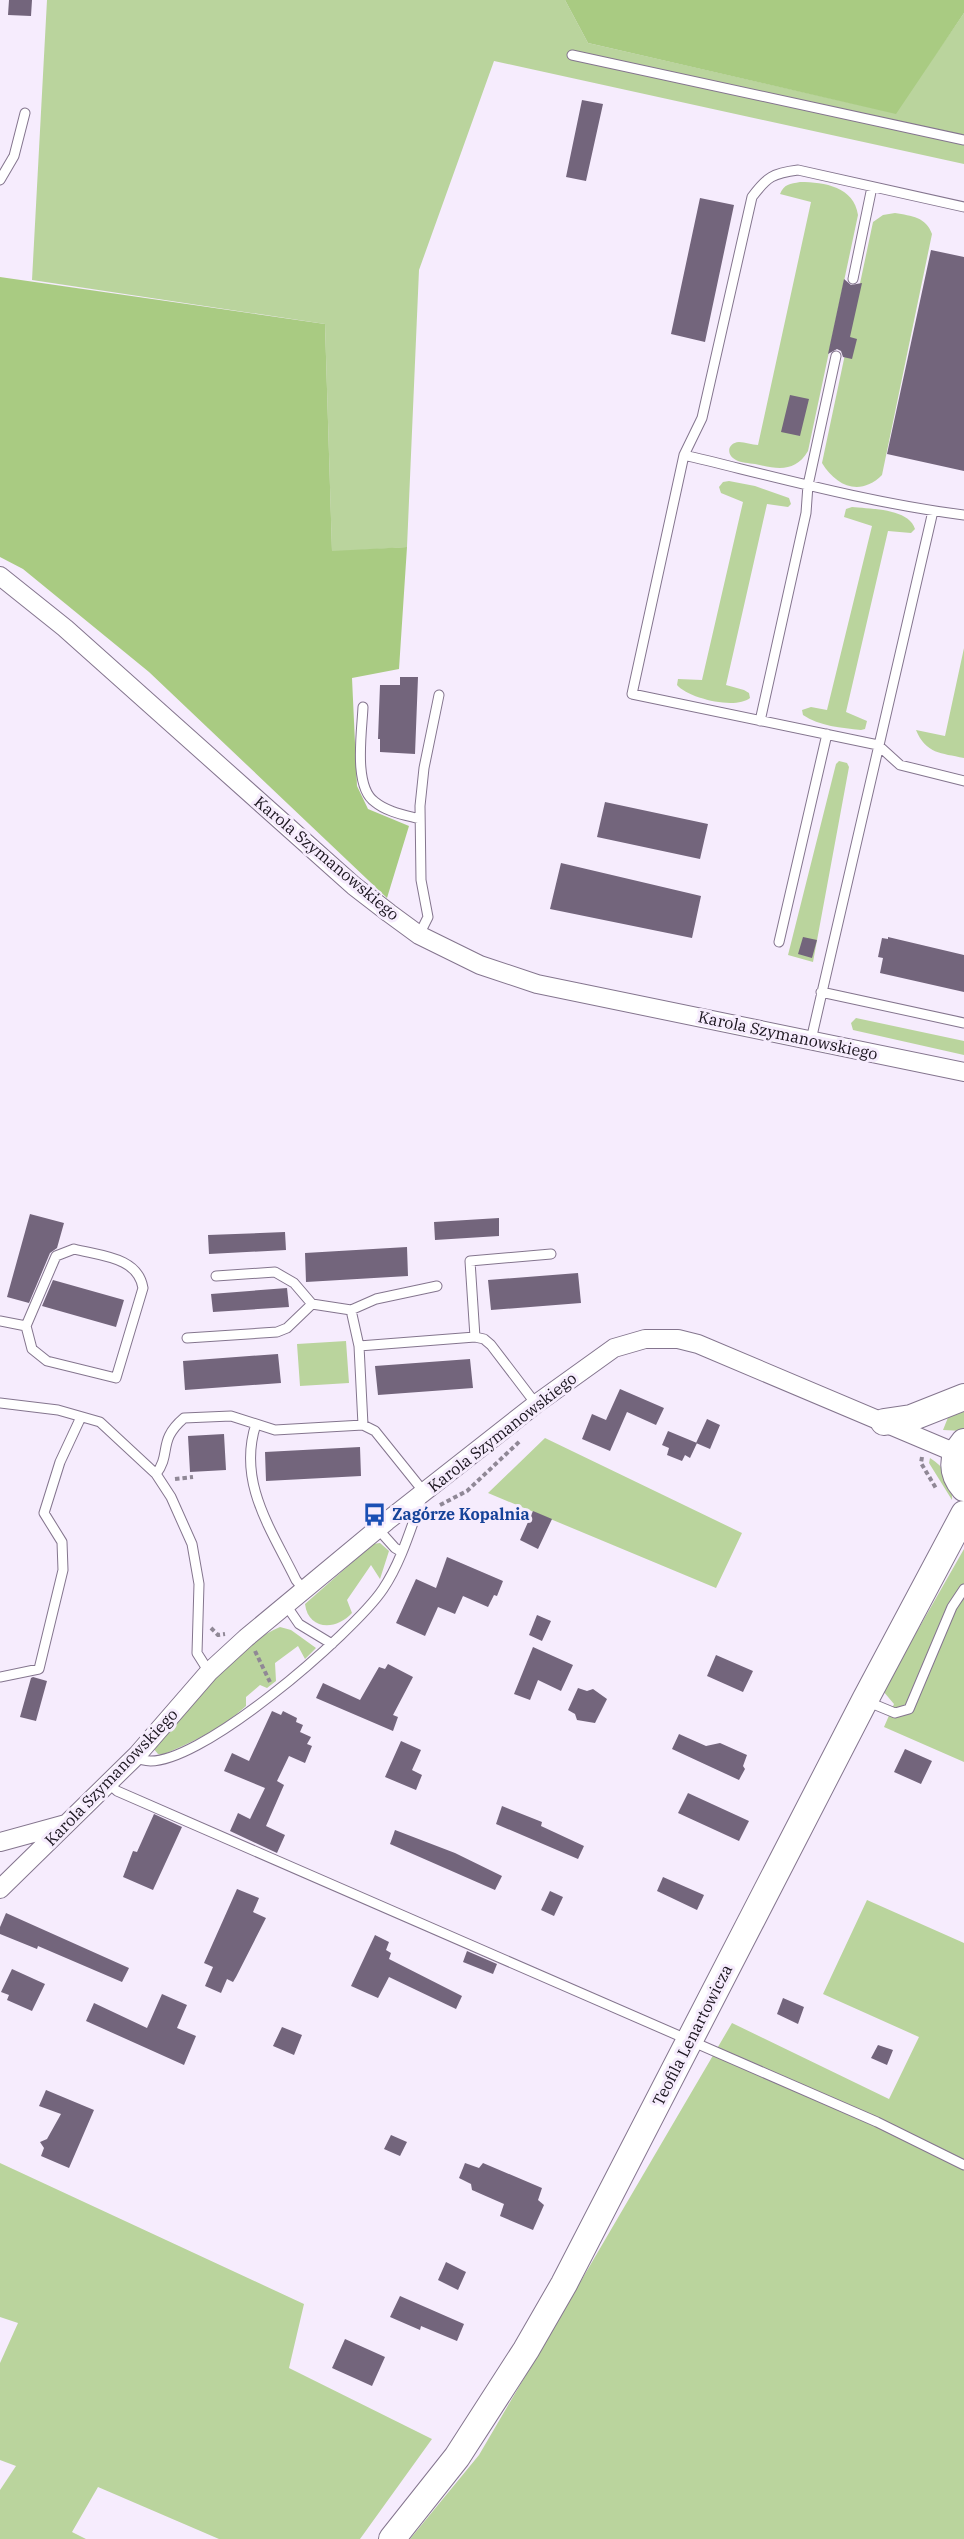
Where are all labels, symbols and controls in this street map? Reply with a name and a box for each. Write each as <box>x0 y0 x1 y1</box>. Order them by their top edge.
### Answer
street label: Karola Szymanowskiego <box>250 792 404 924</box>
street label: Karola Szymanowskiego <box>696 1006 880 1064</box>
street label: Karola Szymanowskiego <box>424 1368 580 1496</box>
bus stop icon: Zagórze Kopalnia <box>361 1501 387 1527</box>
place label: Zagórze Kopalnia <box>392 1504 530 1524</box>
street label: Karola Szymanowskiego <box>40 1704 182 1850</box>
street label: Teofila Lenartowicza <box>648 1961 736 2109</box>

